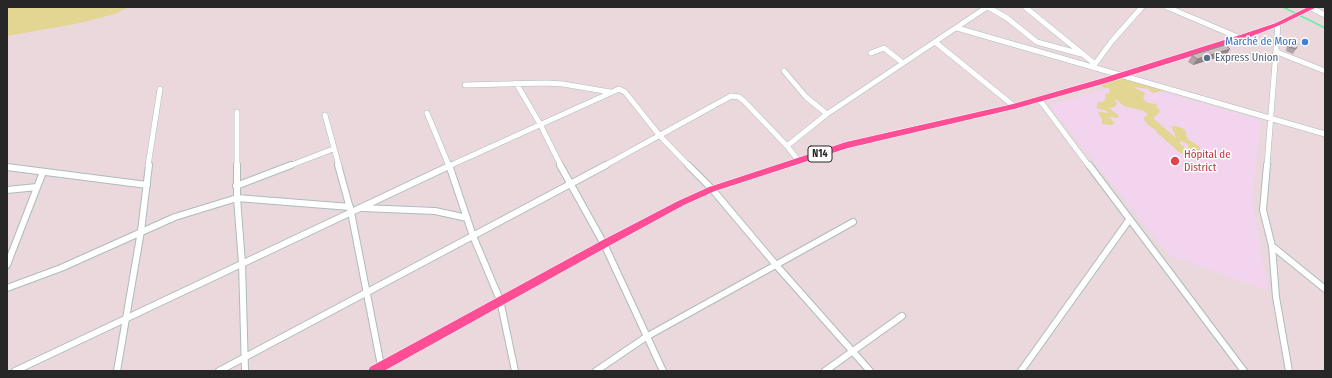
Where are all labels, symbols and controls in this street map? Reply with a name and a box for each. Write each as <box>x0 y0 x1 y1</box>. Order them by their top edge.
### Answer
place label: Marché de Mora <box>1225 35 1297 49</box>
marker: Marché de Mora <box>1300 37 1310 47</box>
place label: Express Union <box>1215 51 1278 65</box>
marker: Express Union <box>1202 53 1212 63</box>
road number: N14 <box>808 146 832 162</box>
place label: Hôpital de District <box>1184 148 1231 174</box>
marker: Hôpital de District <box>1169 155 1181 167</box>

